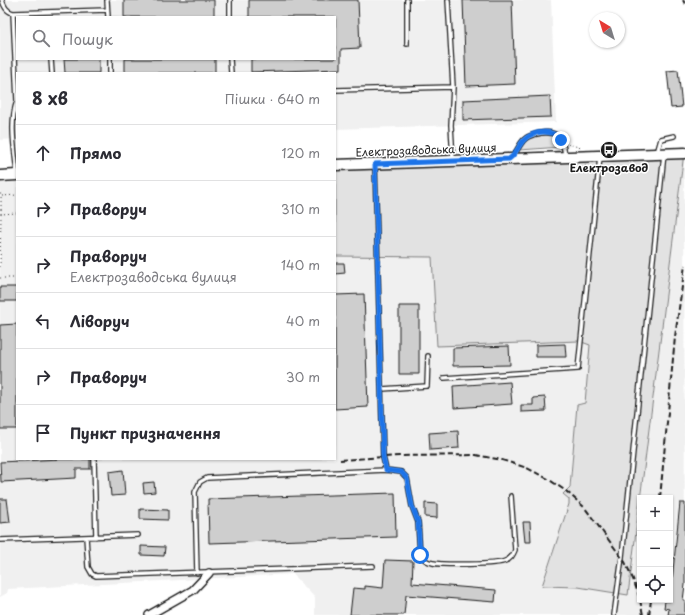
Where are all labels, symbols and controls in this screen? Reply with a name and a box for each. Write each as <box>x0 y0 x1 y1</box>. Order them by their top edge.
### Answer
north arrow <box>589 12 625 48</box>
search box <box>16 16 336 60</box>
icon: search <box>30 27 52 49</box>
text: Пошук <box>62 27 113 50</box>
text: 8 хв <box>32 85 68 111</box>
text: Пішки · 640 m <box>225 89 320 108</box>
route end <box>552 131 570 149</box>
street label: Електрозаводська вулиця <box>355 139 497 160</box>
bus stop icon: Електрозавод <box>599 140 619 160</box>
text: Прямо <box>70 141 121 164</box>
icon: ahead <box>32 142 54 164</box>
text: 120 m <box>281 143 320 162</box>
place label: Електрозавод <box>570 159 649 176</box>
text: Праворуч <box>70 197 147 220</box>
icon: right <box>32 198 54 220</box>
text: 310 m <box>281 199 320 218</box>
text: Праворуч <box>70 244 147 267</box>
icon: right <box>32 254 54 276</box>
text: 140 m <box>281 255 320 274</box>
text: Електрозаводська вулиця <box>70 267 237 286</box>
text: Ліворуч <box>70 309 130 332</box>
icon: left <box>32 310 54 332</box>
text: 40 m <box>286 311 320 330</box>
text: Праворуч <box>70 365 147 388</box>
icon: right <box>32 366 54 388</box>
text: 30 m <box>286 367 320 386</box>
text: Пункт призначення <box>70 421 221 444</box>
icon: arrive <box>32 422 54 444</box>
map controls <box>637 495 673 603</box>
button: + <box>637 495 673 531</box>
button: − <box>637 531 673 567</box>
route start <box>411 546 429 564</box>
button: locate <box>637 567 673 603</box>

